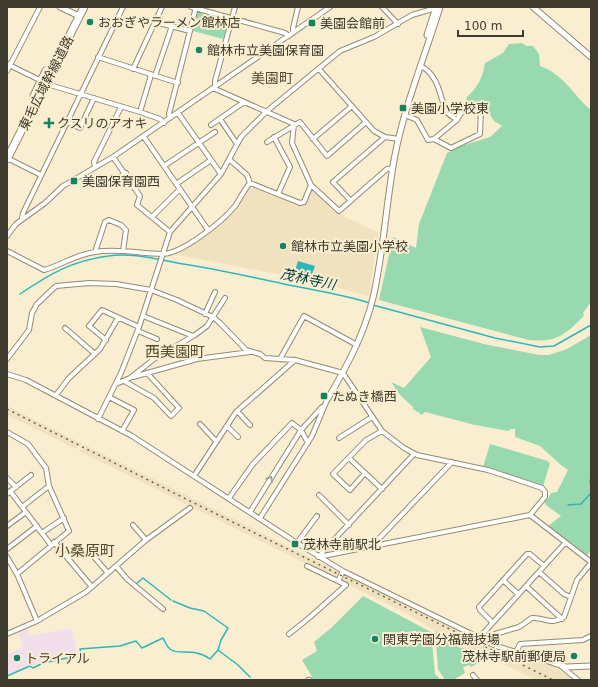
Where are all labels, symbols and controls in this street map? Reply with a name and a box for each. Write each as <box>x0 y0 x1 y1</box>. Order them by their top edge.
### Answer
scale bar <box>458 12 523 38</box>
place label: おおぎやラーメン館林店 <box>98 15 240 30</box>
place label: 美園会館前 <box>320 16 385 31</box>
marker: おおぎやラーメン館林店 <box>85 17 95 27</box>
marker: 美園会館前 <box>307 18 317 28</box>
text: 100 m <box>464 19 502 33</box>
street label: 東毛広域幹線道路 <box>16 33 76 133</box>
place label: 館林市立美園保育園 <box>207 43 324 58</box>
marker: 館林市立美園保育園 <box>194 45 204 55</box>
district label: 美園町 <box>251 70 293 86</box>
place label: 美園小学校東 <box>411 101 489 116</box>
marker: 美園小学校東 <box>398 103 408 113</box>
place label: クスリのアオキ <box>57 116 148 131</box>
marker: クスリのアオキ <box>44 118 54 128</box>
place label: 美園保育園西 <box>82 174 160 189</box>
marker: 美園保育園西 <box>69 176 79 186</box>
place label: 館林市立美園小学校 <box>291 239 408 254</box>
marker: 館林市立美園小学校 <box>278 241 288 251</box>
water label: 茂林寺川 <box>279 265 339 293</box>
district label: 西美園町 <box>145 343 205 361</box>
place label: たぬき橋西 <box>332 389 397 404</box>
marker: たぬき橋西 <box>319 391 329 401</box>
one-way arrow <box>266 476 273 483</box>
place label: 茂林寺前駅北 <box>303 537 381 552</box>
marker: 茂林寺前駅北 <box>290 539 300 549</box>
district label: 小桑原町 <box>55 542 115 560</box>
place label: 関東学園分福競技場 <box>383 632 500 647</box>
marker: 関東学園分福競技場 <box>370 634 380 644</box>
place label: 茂林寺駅前郵便局 <box>462 649 566 664</box>
place label: トライアル <box>25 651 90 666</box>
marker: 茂林寺駅前郵便局 <box>569 651 579 661</box>
marker: トライアル <box>12 653 22 663</box>

